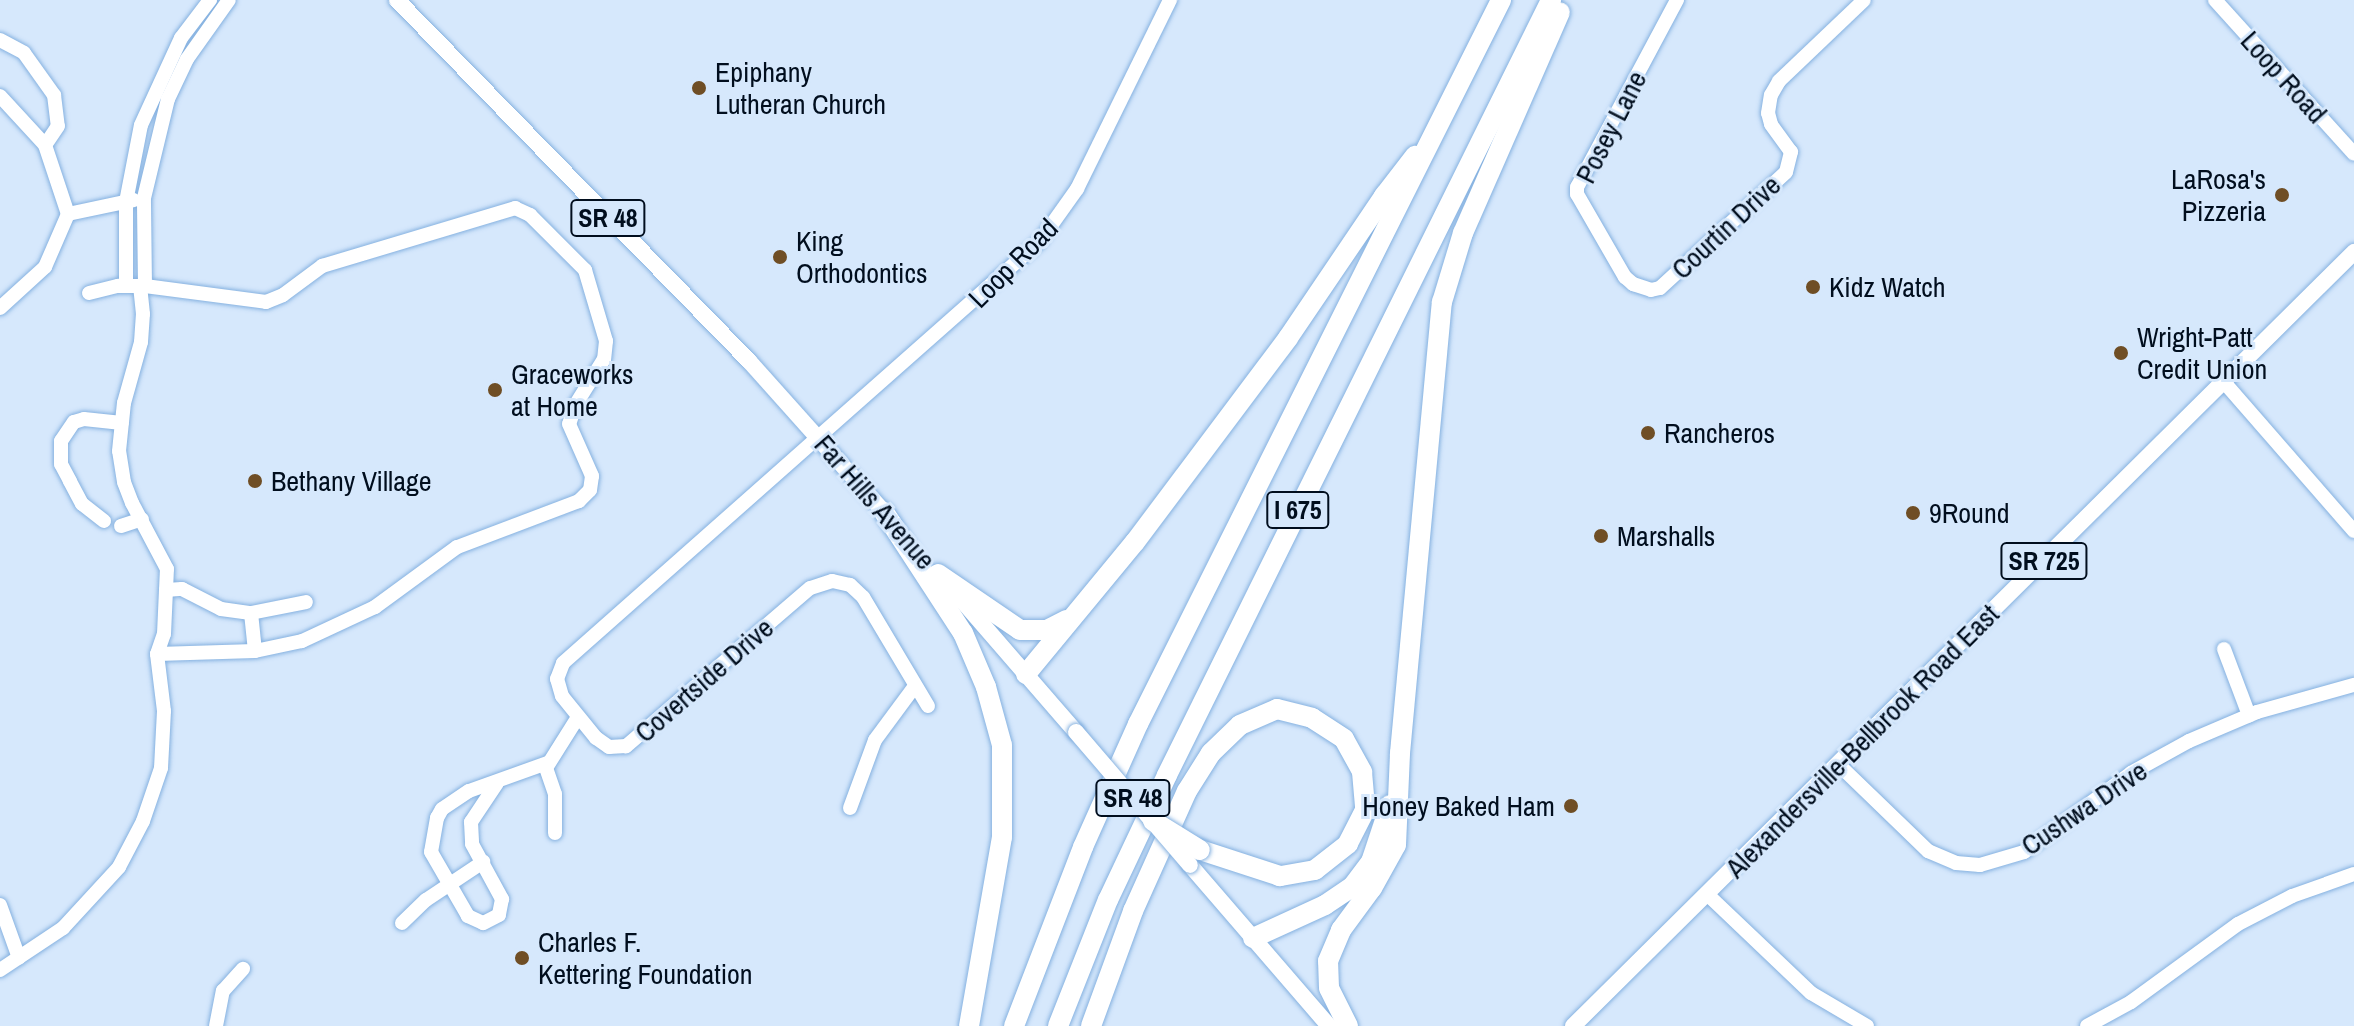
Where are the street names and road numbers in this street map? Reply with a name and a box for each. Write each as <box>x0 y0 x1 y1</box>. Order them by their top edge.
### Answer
street label: Loop Road <box>2234 24 2334 130</box>
street label: Posey Lane <box>1569 65 1653 189</box>
street label: Courtin Drive <box>1665 168 1787 286</box>
road number: SR 48 <box>570 196 646 240</box>
street label: Loop Road <box>961 211 1065 315</box>
street label: Far Hills Avenue <box>807 428 943 576</box>
road number: I 675 <box>1266 488 1330 532</box>
road number: SR 725 <box>2000 539 2088 583</box>
street label: Alexandersville-Bellbrook Road East <box>1718 597 2006 885</box>
street label: Covertside Drive <box>628 611 780 749</box>
street label: Cushwa Drive <box>2015 754 2153 862</box>
road number: SR 48 <box>1095 776 1171 820</box>

